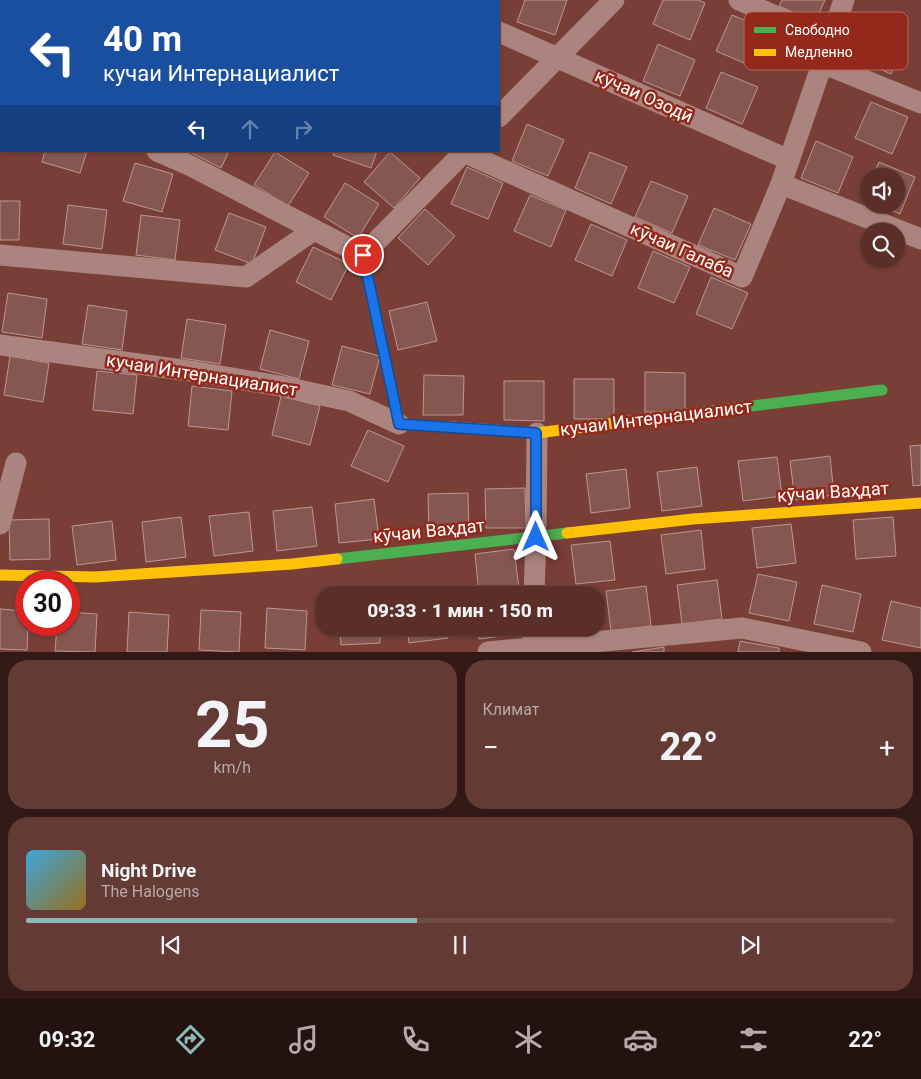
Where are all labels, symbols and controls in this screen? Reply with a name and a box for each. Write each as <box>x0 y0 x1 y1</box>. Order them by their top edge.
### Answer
legend <box>744 12 908 70</box>
text: 40 m <box>103 19 182 60</box>
icon: left <box>20 20 85 85</box>
text: Свободно <box>785 22 850 38</box>
text: Медленно <box>785 44 853 60</box>
text: кучаи Интернациалист <box>103 61 339 86</box>
street label: кӯчаи Озодӣ <box>592 65 696 127</box>
icon: left <box>183 115 211 143</box>
icon: ahead <box>236 115 264 143</box>
icon: right <box>289 115 317 143</box>
map controls <box>860 168 905 268</box>
button: sound <box>860 168 905 213</box>
street label: кӯчаи Галаба <box>627 217 737 282</box>
button: search <box>860 223 905 268</box>
pin <box>342 234 384 276</box>
icon: arrive <box>349 241 377 269</box>
street label: кучаи Интернациалист <box>105 349 300 400</box>
street label: кучаи Интернациалист <box>559 395 754 440</box>
street label: кӯчаи Ваҳдат <box>776 477 890 506</box>
position arrow <box>509 510 561 562</box>
street label: кӯчаи Ваҳдат <box>372 514 486 547</box>
speed limit sign: 30 <box>15 571 80 636</box>
text: 09:33 · 1 мин · 150 m <box>367 599 553 622</box>
text: 25 <box>195 687 270 763</box>
text: Климат <box>483 700 539 719</box>
text: 22° <box>659 725 718 769</box>
text: − <box>483 731 499 764</box>
text: + <box>879 731 895 764</box>
text: km/h <box>213 758 251 777</box>
text: Night Drive <box>101 859 196 882</box>
text: The Halogens <box>101 882 200 901</box>
icon: previous <box>157 931 185 959</box>
icon: pause <box>446 931 474 959</box>
icon: next <box>736 931 764 959</box>
icon: directions <box>173 1022 208 1057</box>
icon: music <box>286 1022 321 1057</box>
icon: phone <box>398 1022 433 1057</box>
icon: climate <box>511 1022 546 1057</box>
icon: car <box>623 1022 658 1057</box>
icon: filters <box>736 1022 771 1057</box>
text: 09:32 <box>39 1027 95 1052</box>
text: 22° <box>848 1027 882 1052</box>

